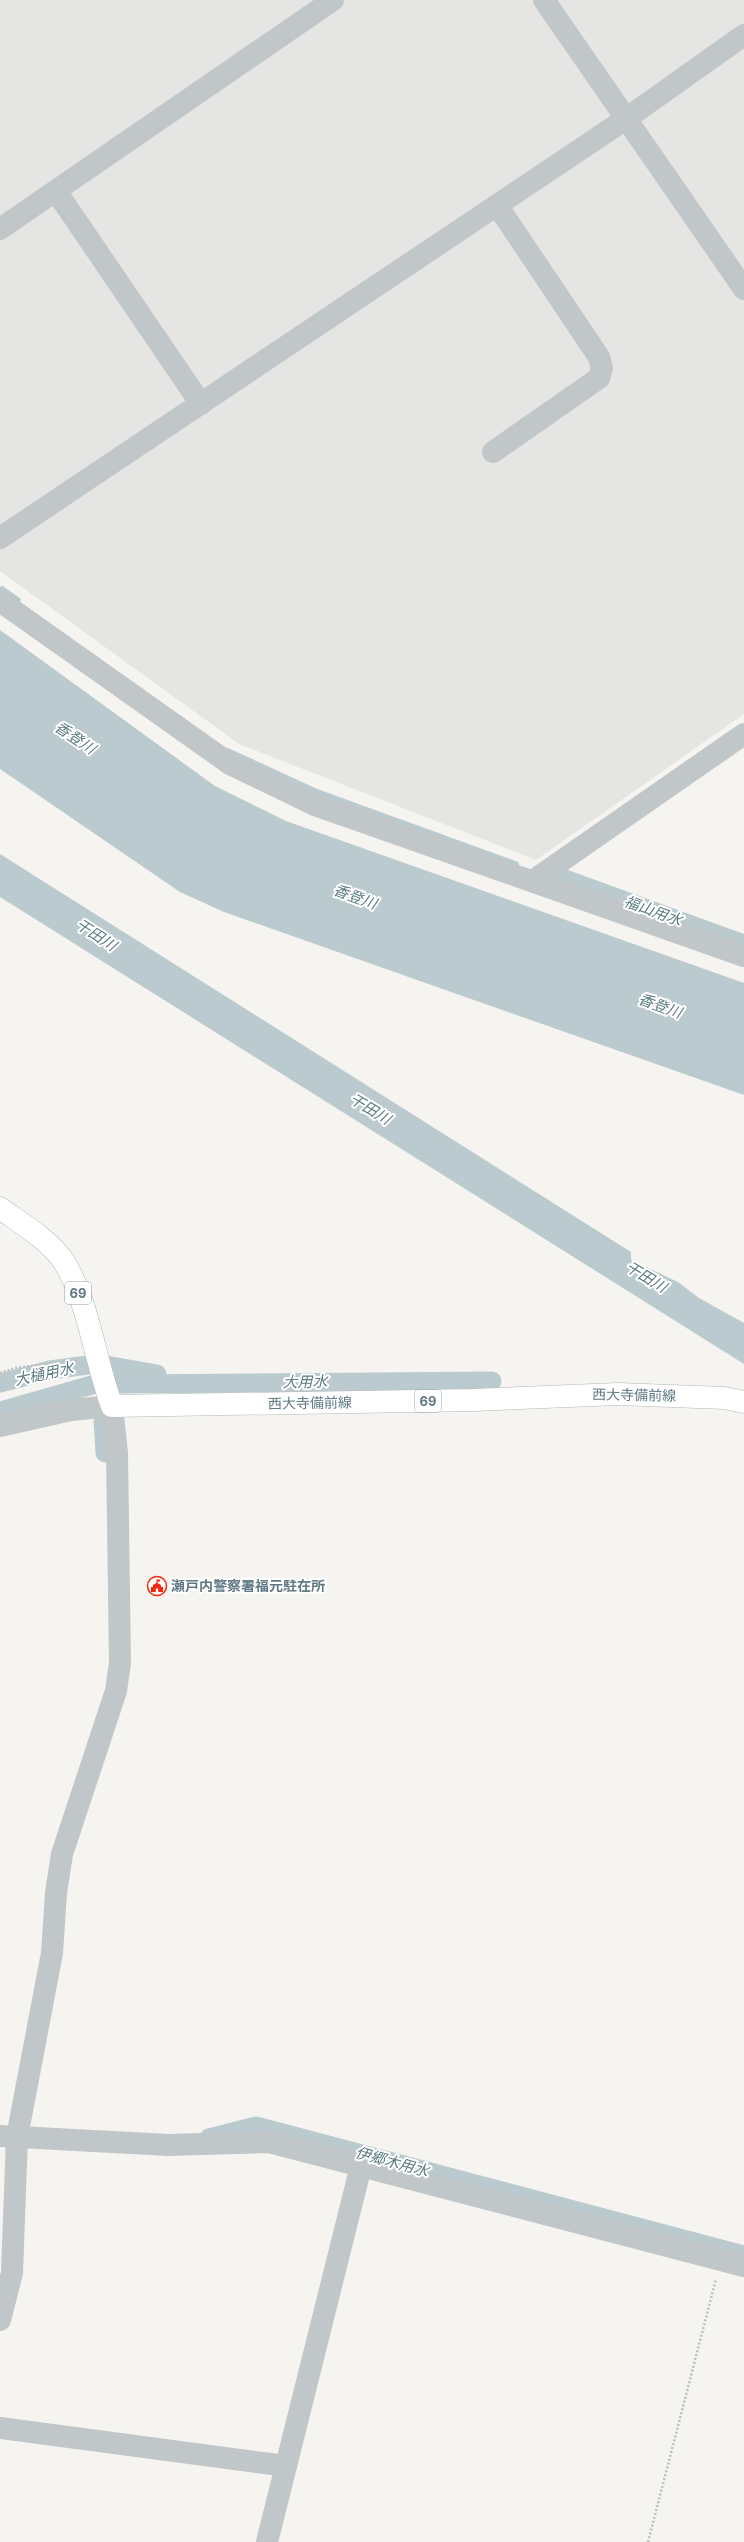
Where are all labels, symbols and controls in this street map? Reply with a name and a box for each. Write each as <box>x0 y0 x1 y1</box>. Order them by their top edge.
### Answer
water label: 香登川 <box>51 717 101 759</box>
water label: 香登川 <box>331 880 381 914</box>
water label: 福山用水 <box>622 891 686 930</box>
water label: 干田川 <box>72 914 122 956</box>
water label: 香登川 <box>636 989 686 1023</box>
water label: 干田川 <box>346 1089 396 1129</box>
water label: 干田川 <box>622 1257 672 1297</box>
road number: 69 <box>65 1282 91 1304</box>
water label: 大樋用水 <box>13 1358 77 1389</box>
water label: 大用水 <box>282 1372 330 1391</box>
street label: 西大寺備前線 <box>592 1385 676 1404</box>
road number: 69 <box>415 1390 441 1412</box>
street label: 西大寺備前線 <box>268 1393 352 1412</box>
public building icon: 瀬戸内警察署福元駐在所 <box>146 1575 168 1597</box>
place label: 瀬戸内警察署福元駐在所 <box>171 1577 325 1594</box>
water label: 伊郷木用水 <box>353 2143 433 2181</box>

